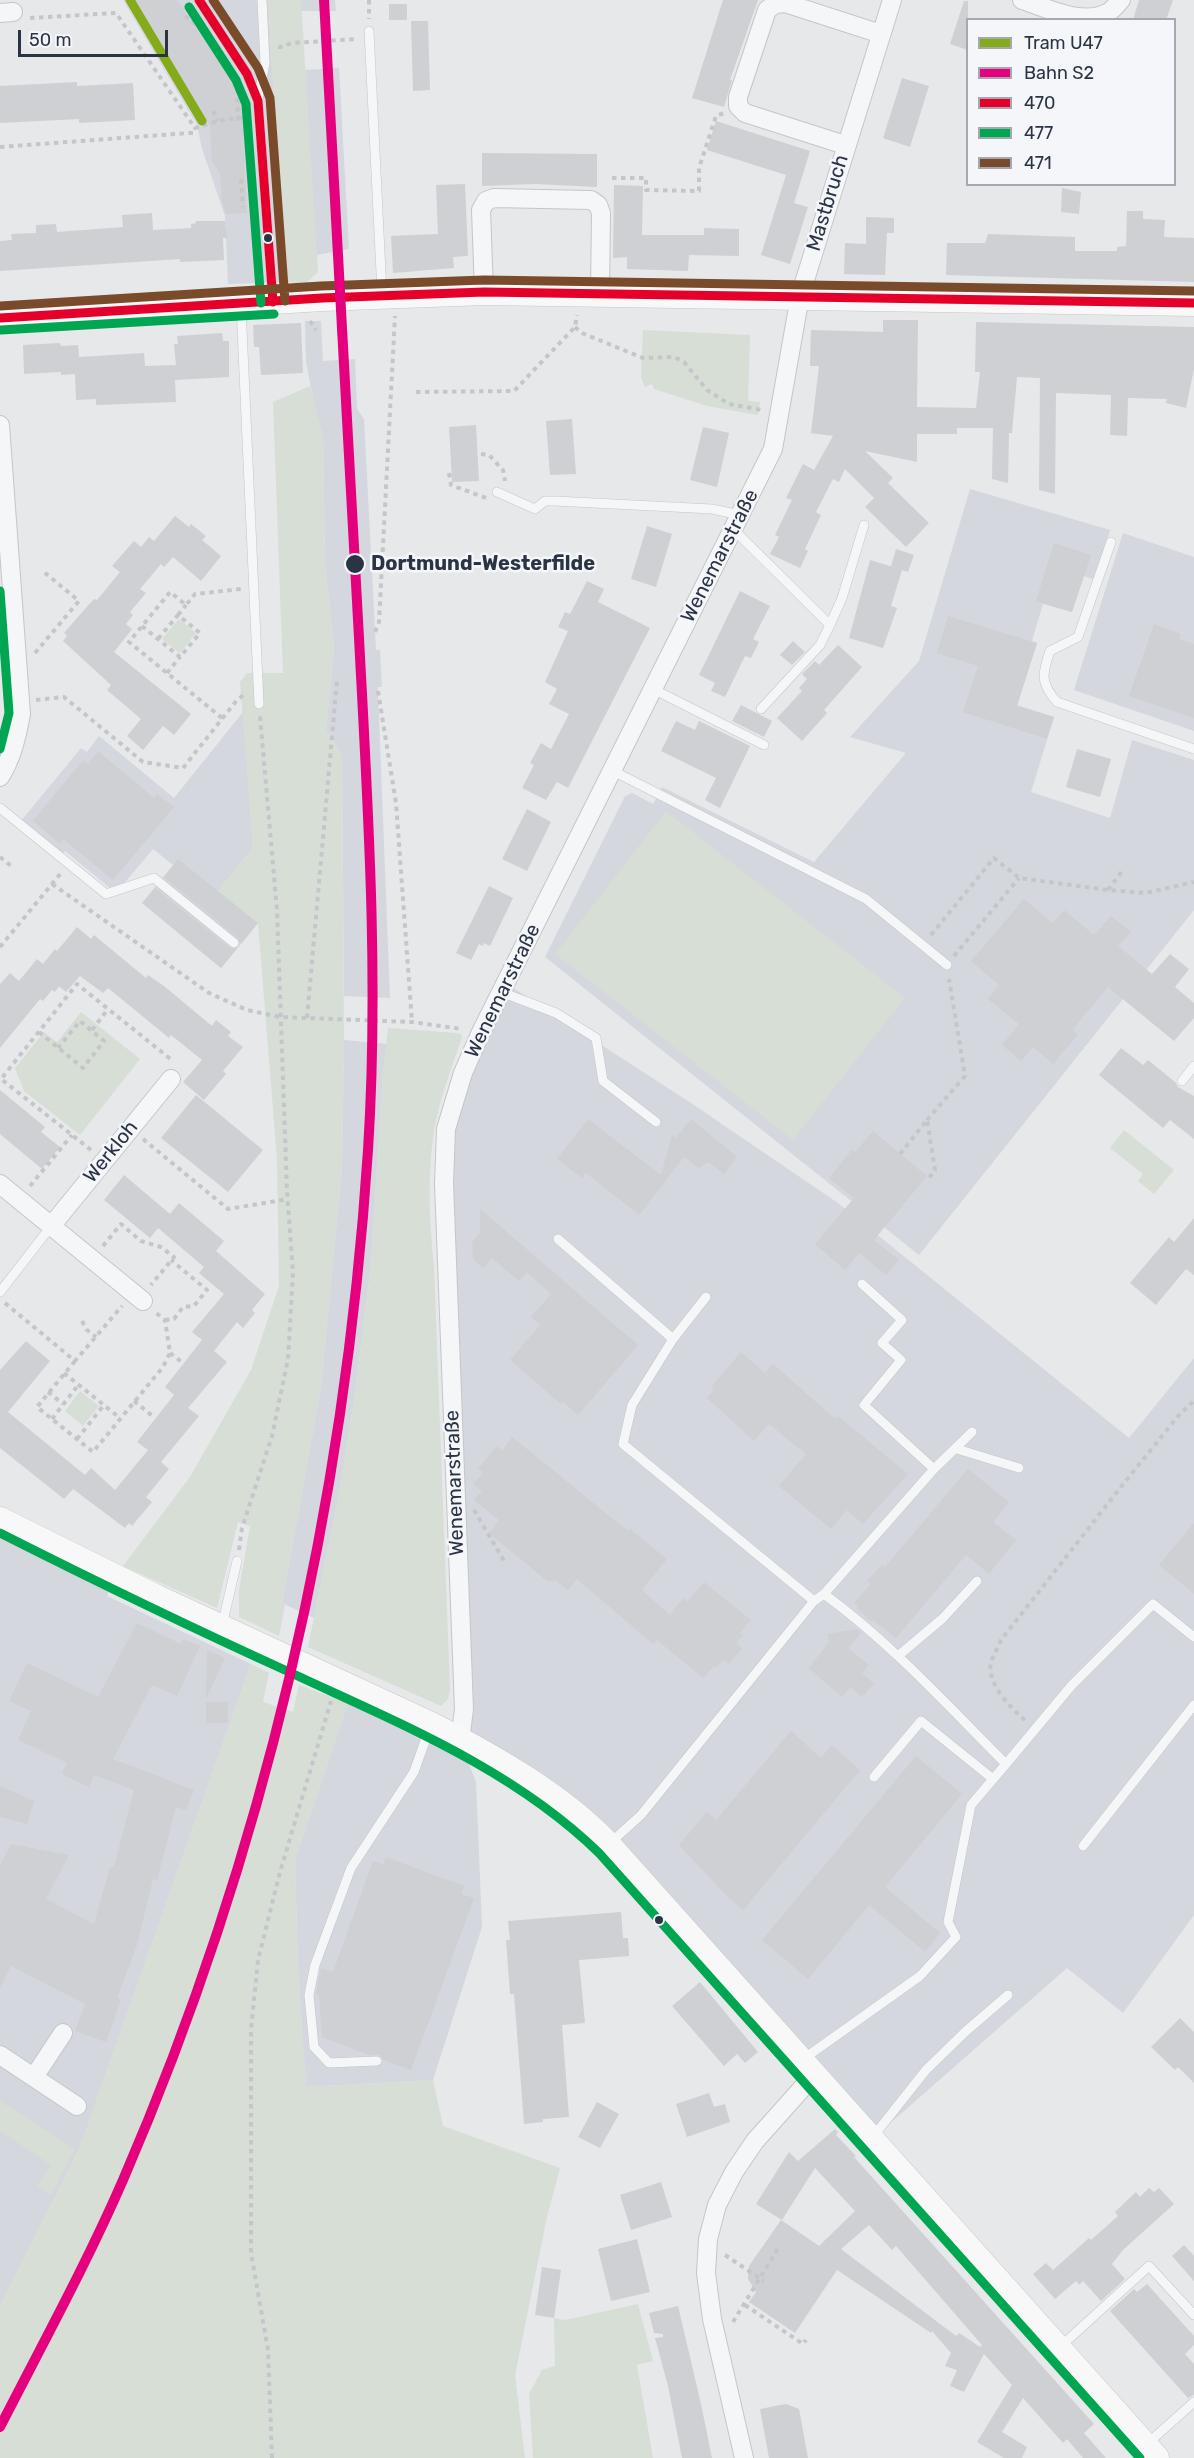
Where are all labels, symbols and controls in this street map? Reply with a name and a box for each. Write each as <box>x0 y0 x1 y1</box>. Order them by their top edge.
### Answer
scale bar <box>21 18 171 56</box>
legend <box>966 18 1176 186</box>
text: 50 m <box>29 29 72 51</box>
text: Tram U47 <box>1024 32 1103 54</box>
text: Bahn S2 <box>1024 62 1094 84</box>
text: 470 <box>1024 92 1056 114</box>
text: 477 <box>1024 122 1053 144</box>
street label: Mastbruch <box>802 152 854 254</box>
text: 471 <box>1024 152 1052 174</box>
unlabelled marker <box>262 232 274 244</box>
street label: Wenemarstraße <box>676 486 764 626</box>
place label: Dortmund-Westerfilde <box>371 552 595 576</box>
marker: Dortmund-Westerfilde <box>344 553 366 575</box>
street label: Wenemarstraße <box>460 920 546 1062</box>
street label: Werkloh <box>79 1116 143 1188</box>
street label: Wenemarstraße <box>440 1410 470 1556</box>
unlabelled marker <box>653 1914 665 1926</box>

